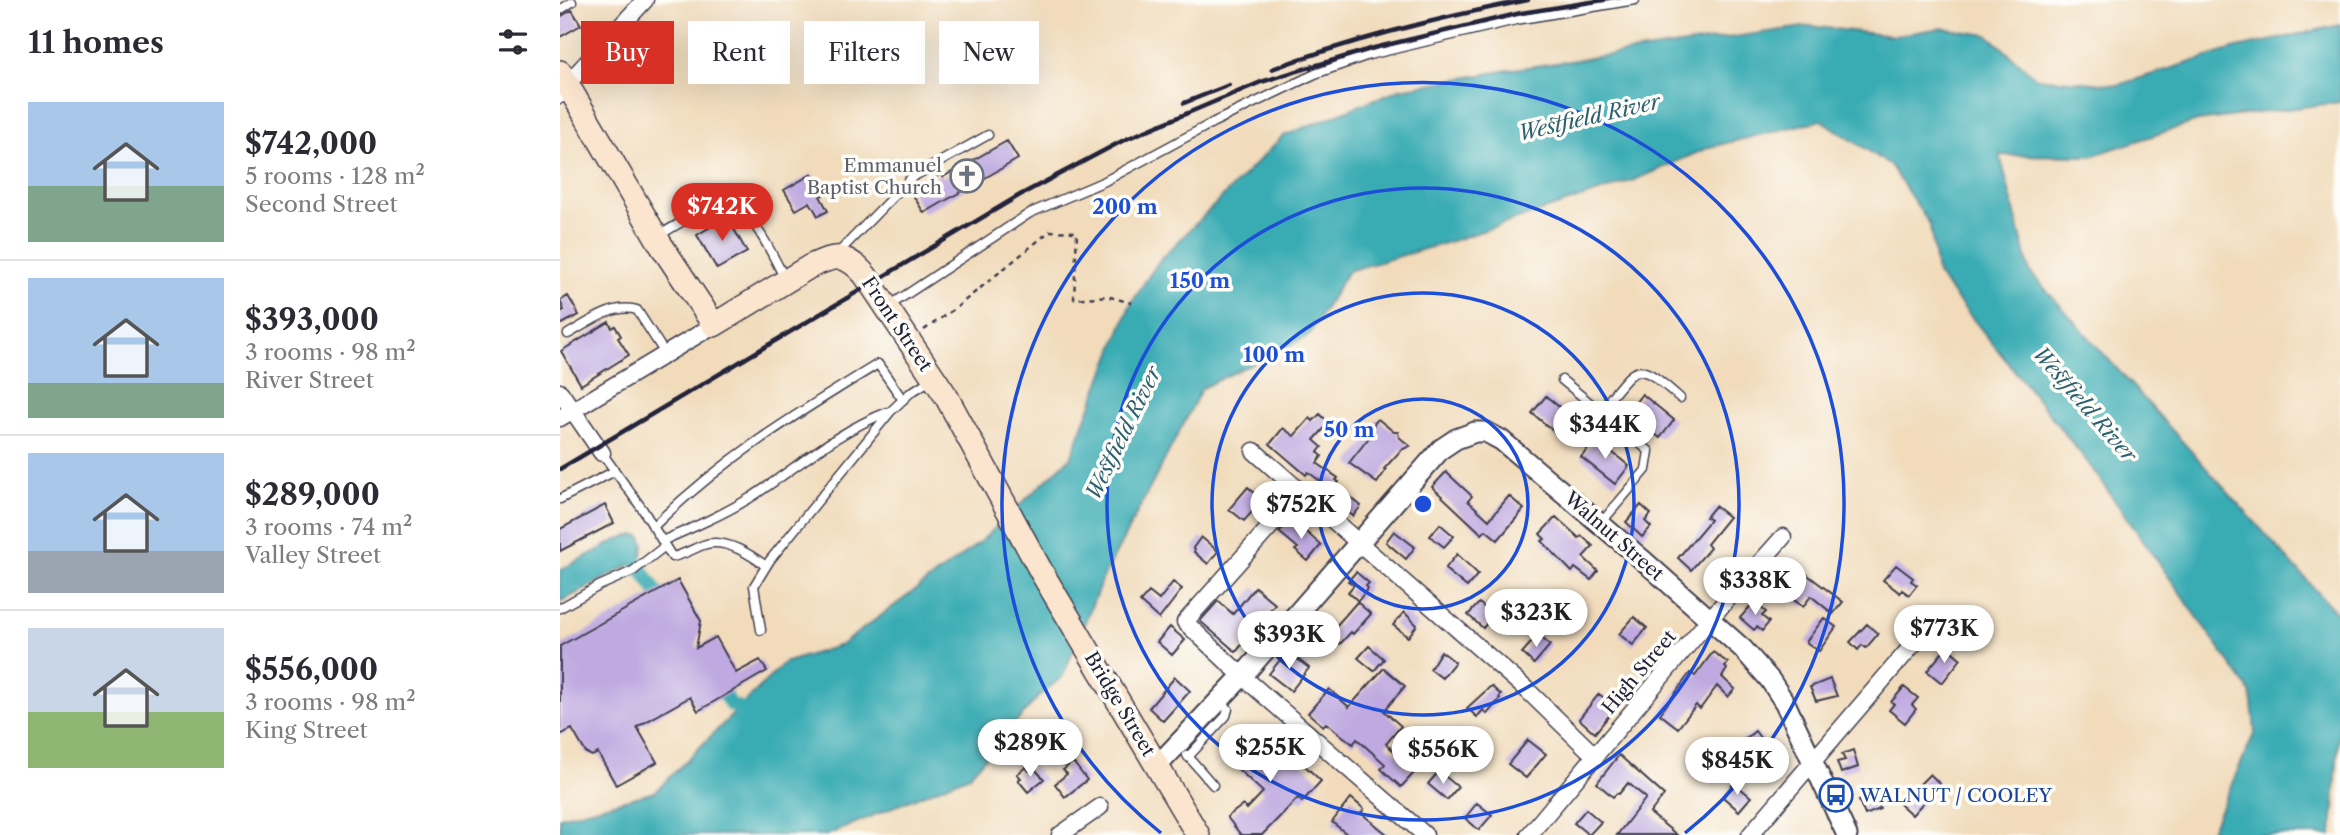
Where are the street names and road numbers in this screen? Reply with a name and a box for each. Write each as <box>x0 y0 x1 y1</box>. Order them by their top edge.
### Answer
street label: Front Street <box>857 272 937 376</box>
street label: Walnut Street <box>1559 486 1669 586</box>
street label: High Street <box>1597 625 1681 719</box>
street label: Bridge Street <box>1080 647 1160 761</box>

